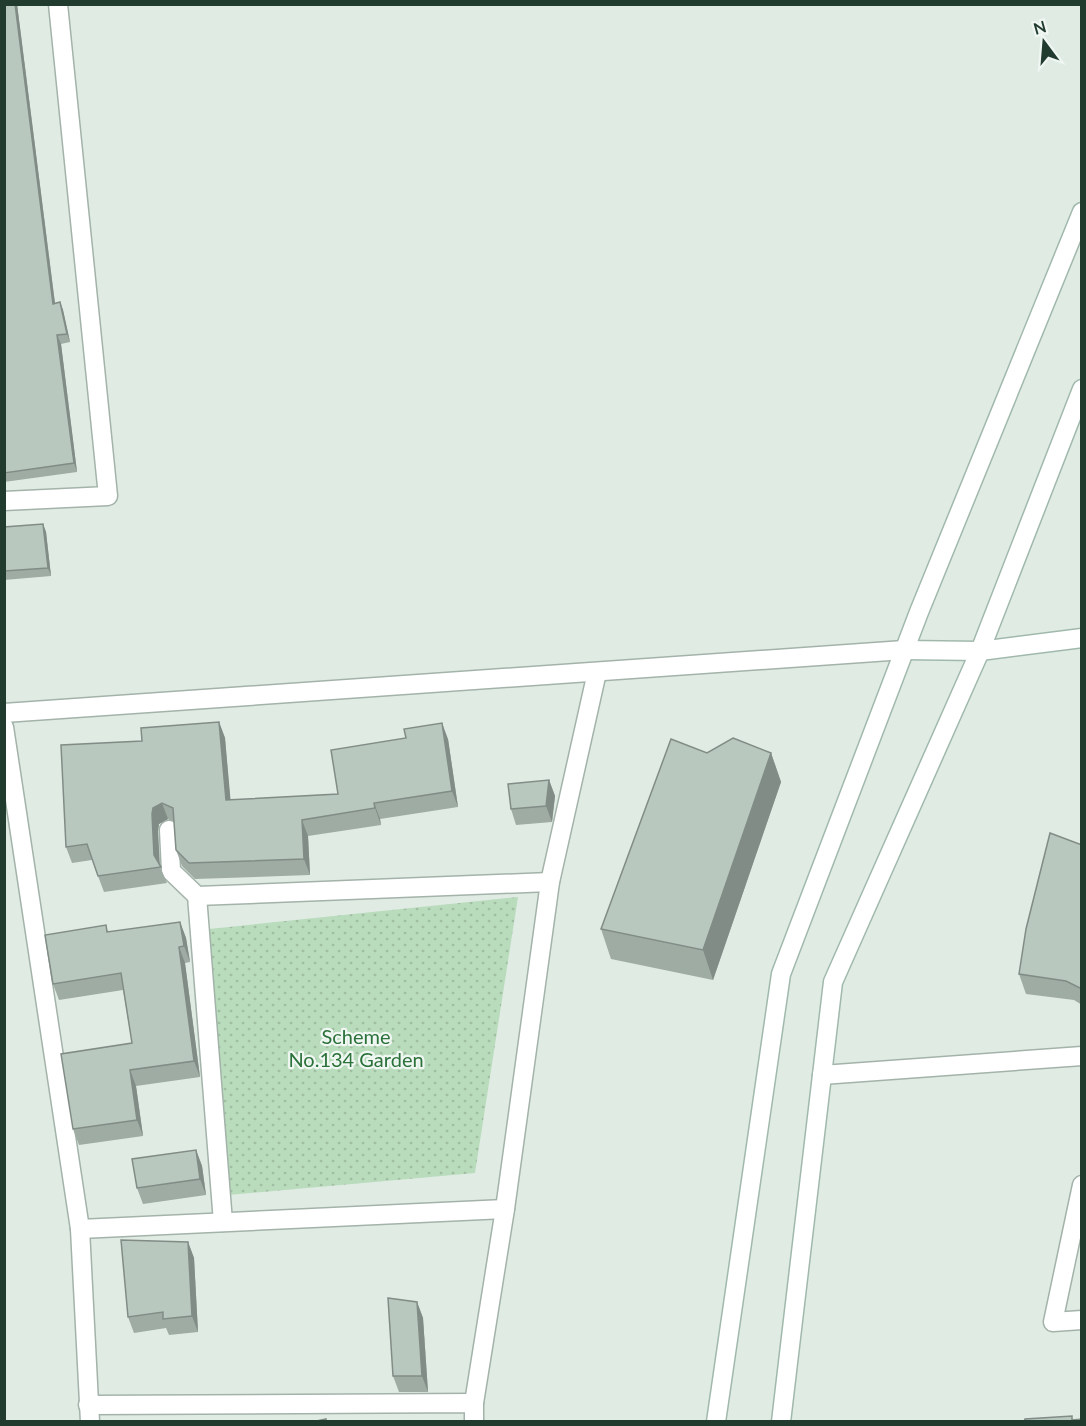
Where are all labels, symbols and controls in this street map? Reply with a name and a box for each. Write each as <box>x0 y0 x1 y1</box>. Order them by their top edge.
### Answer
north arrow <box>1014 12 1074 72</box>
text: N <box>1031 16 1048 38</box>
park label: Scheme No.134 Garden <box>288 1024 424 1071</box>

